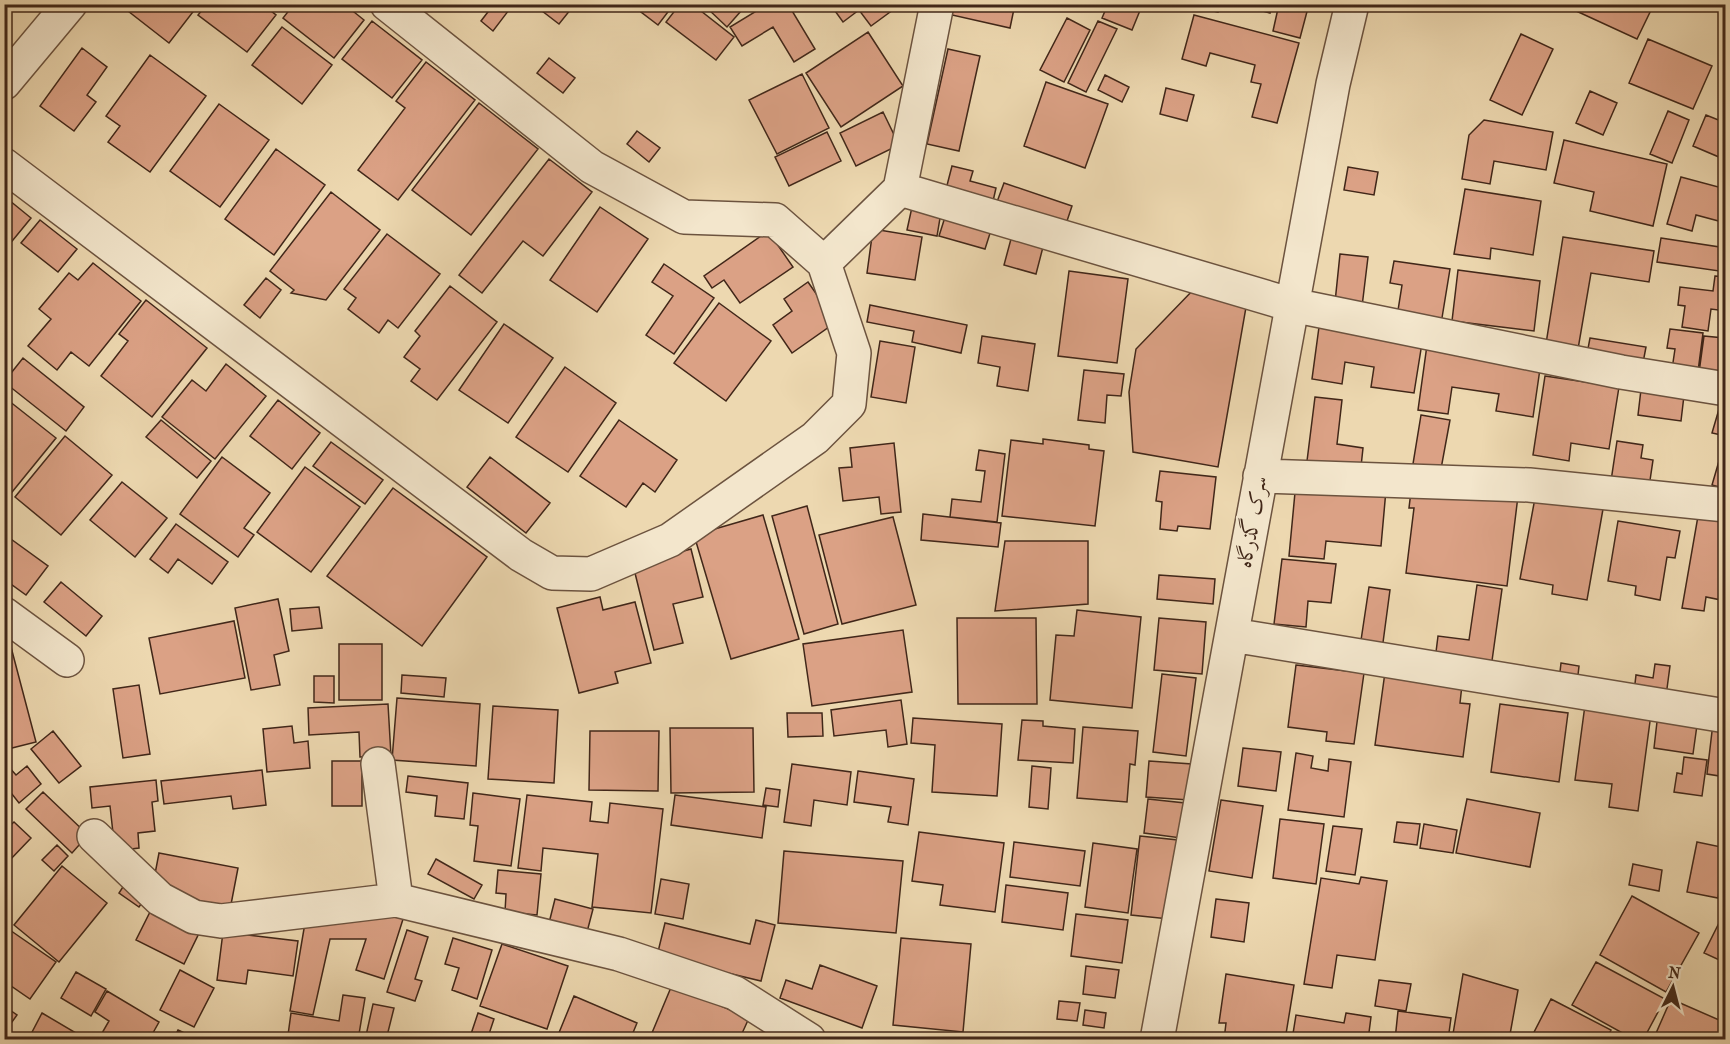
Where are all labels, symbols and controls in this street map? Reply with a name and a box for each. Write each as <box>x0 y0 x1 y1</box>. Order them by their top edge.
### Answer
street label: سرک گذرگاه <box>1230 474 1273 570</box>
north arrow <box>1643 957 1703 1017</box>
text: N <box>1667 962 1682 983</box>

